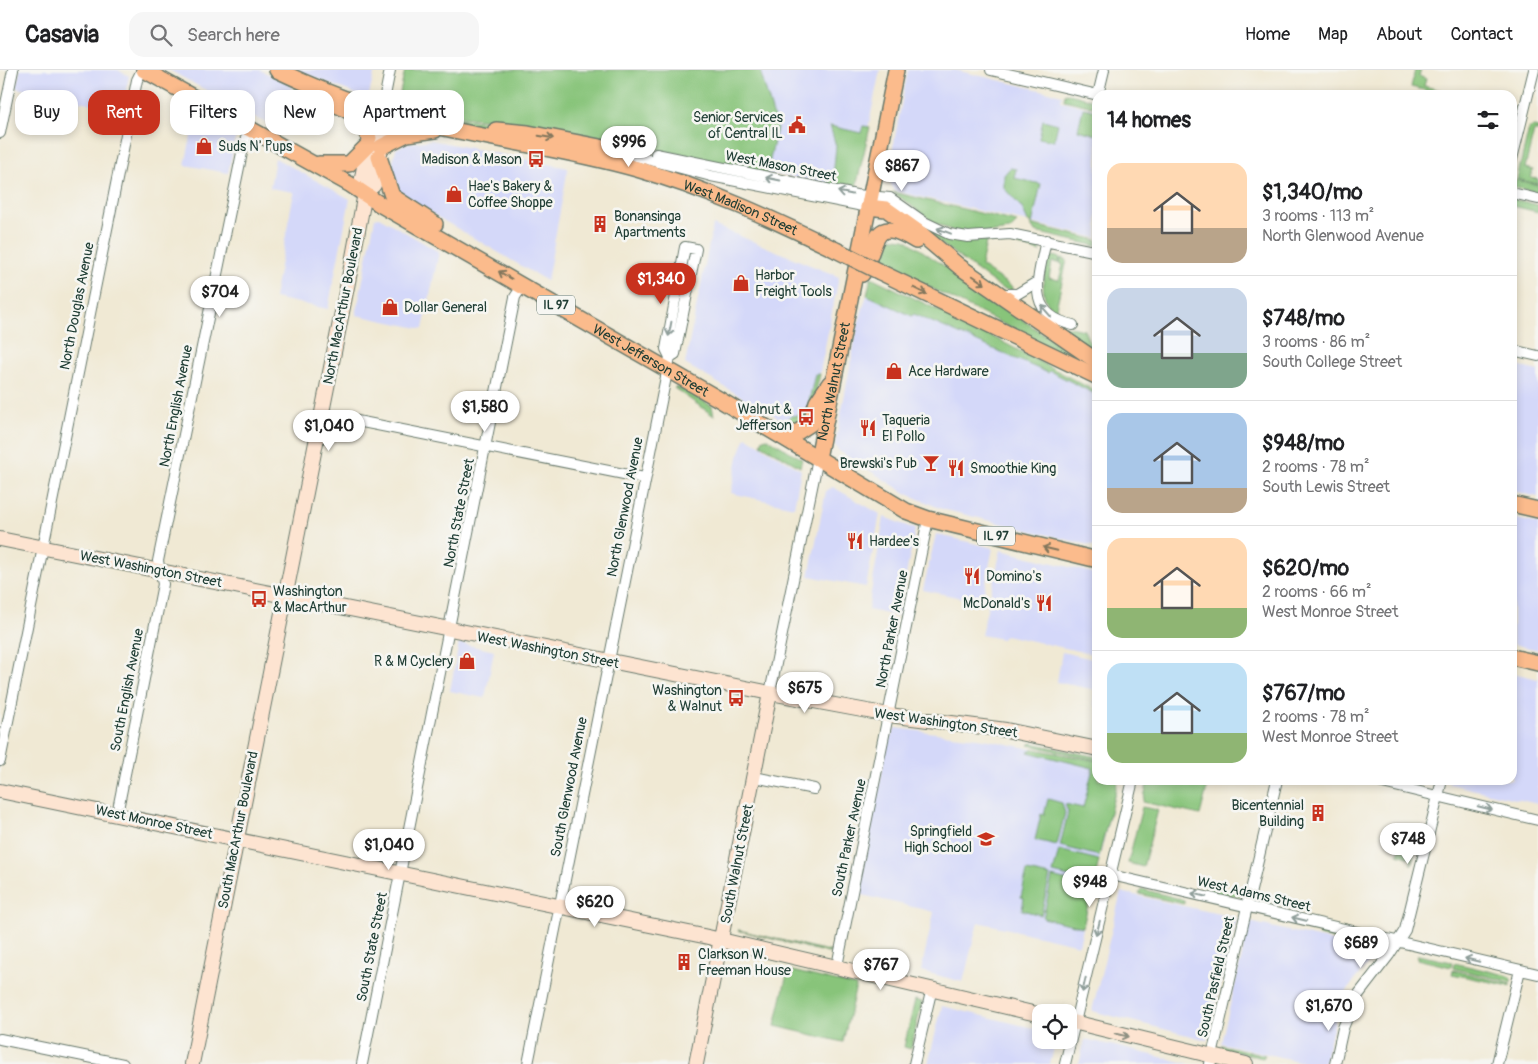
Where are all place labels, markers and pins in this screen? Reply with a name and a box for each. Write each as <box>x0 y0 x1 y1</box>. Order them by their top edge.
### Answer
place label: Senior Services of Central IL <box>693 109 784 142</box>
public building icon: Senior Services of Central IL <box>787 115 807 135</box>
pin: $996 <box>599 126 659 168</box>
shop icon: Suds N' Pups <box>194 136 214 156</box>
place label: Suds N' Pups <box>218 138 293 155</box>
bus stop icon: Madison & Mason <box>526 149 546 169</box>
pin: $867 <box>872 150 932 192</box>
place label: Madison & Mason <box>422 151 522 168</box>
place label: Hae's Bakery & Coffee Shoppe <box>468 178 553 211</box>
shop icon: Hae's Bakery & Coffee Shoppe <box>444 184 464 204</box>
place label: Bonansinga Apartments <box>614 208 686 241</box>
building icon: Bonansinga Apartments <box>590 214 610 234</box>
pin: $1,340 <box>620 262 702 305</box>
place label: Harbor Freight Tools <box>755 267 832 300</box>
shop icon: Harbor Freight Tools <box>731 273 751 293</box>
pin: $704 <box>190 276 250 318</box>
shop icon: Dollar General <box>380 297 400 317</box>
place label: Dollar General <box>404 299 487 316</box>
shop icon: Ace Hardware <box>884 361 904 381</box>
place label: Ace Hardware <box>908 363 989 380</box>
pin: $1,580 <box>444 390 526 433</box>
place label: Walnut & Jefferson <box>736 401 792 434</box>
bus stop icon: Walnut & Jefferson <box>796 407 816 427</box>
pin: $1,040 <box>288 410 370 452</box>
place label: Taqueria El Pollo <box>882 412 930 445</box>
restaurant icon: Taqueria El Pollo <box>858 418 878 438</box>
bar icon: Brewski's Pub <box>921 453 941 473</box>
place label: Brewski's Pub <box>840 455 917 472</box>
restaurant icon: Smoothie King <box>946 458 966 478</box>
place label: Smoothie King <box>970 460 1056 477</box>
restaurant icon: Hardee's <box>845 531 865 551</box>
place label: Hardee's <box>869 533 920 550</box>
restaurant icon: Domino's <box>962 566 982 586</box>
place label: Domino's <box>986 568 1042 585</box>
place label: Washington & MacArthur <box>273 583 347 616</box>
bus stop icon: Washington & MacArthur <box>249 589 269 609</box>
restaurant icon: McDonald's <box>1034 593 1054 613</box>
place label: McDonald's <box>963 595 1031 612</box>
shop icon: R & M Cyclery <box>457 651 477 671</box>
place label: R & M Cyclery <box>374 653 453 670</box>
pin: $675 <box>775 672 835 714</box>
place label: Washington & Walnut <box>652 682 722 715</box>
bus stop icon: Washington & Walnut <box>726 688 746 708</box>
place label: Bicentennial Building <box>1232 797 1304 830</box>
building icon: Bicentennial Building <box>1308 803 1328 823</box>
pin: $748 <box>1378 822 1438 865</box>
place label: Springfield High School <box>904 823 972 856</box>
pin: $1,040 <box>348 828 430 871</box>
school or university icon: Springfield High School <box>976 829 996 849</box>
pin: $948 <box>1060 866 1120 908</box>
pin: $620 <box>565 886 625 928</box>
pin: $689 <box>1331 926 1391 969</box>
place label: Clarkson W. Freeman House <box>698 946 791 979</box>
pin: $767 <box>851 948 911 991</box>
building icon: Clarkson W. Freeman House <box>674 952 694 972</box>
pin: $1,670 <box>1288 990 1370 1032</box>

